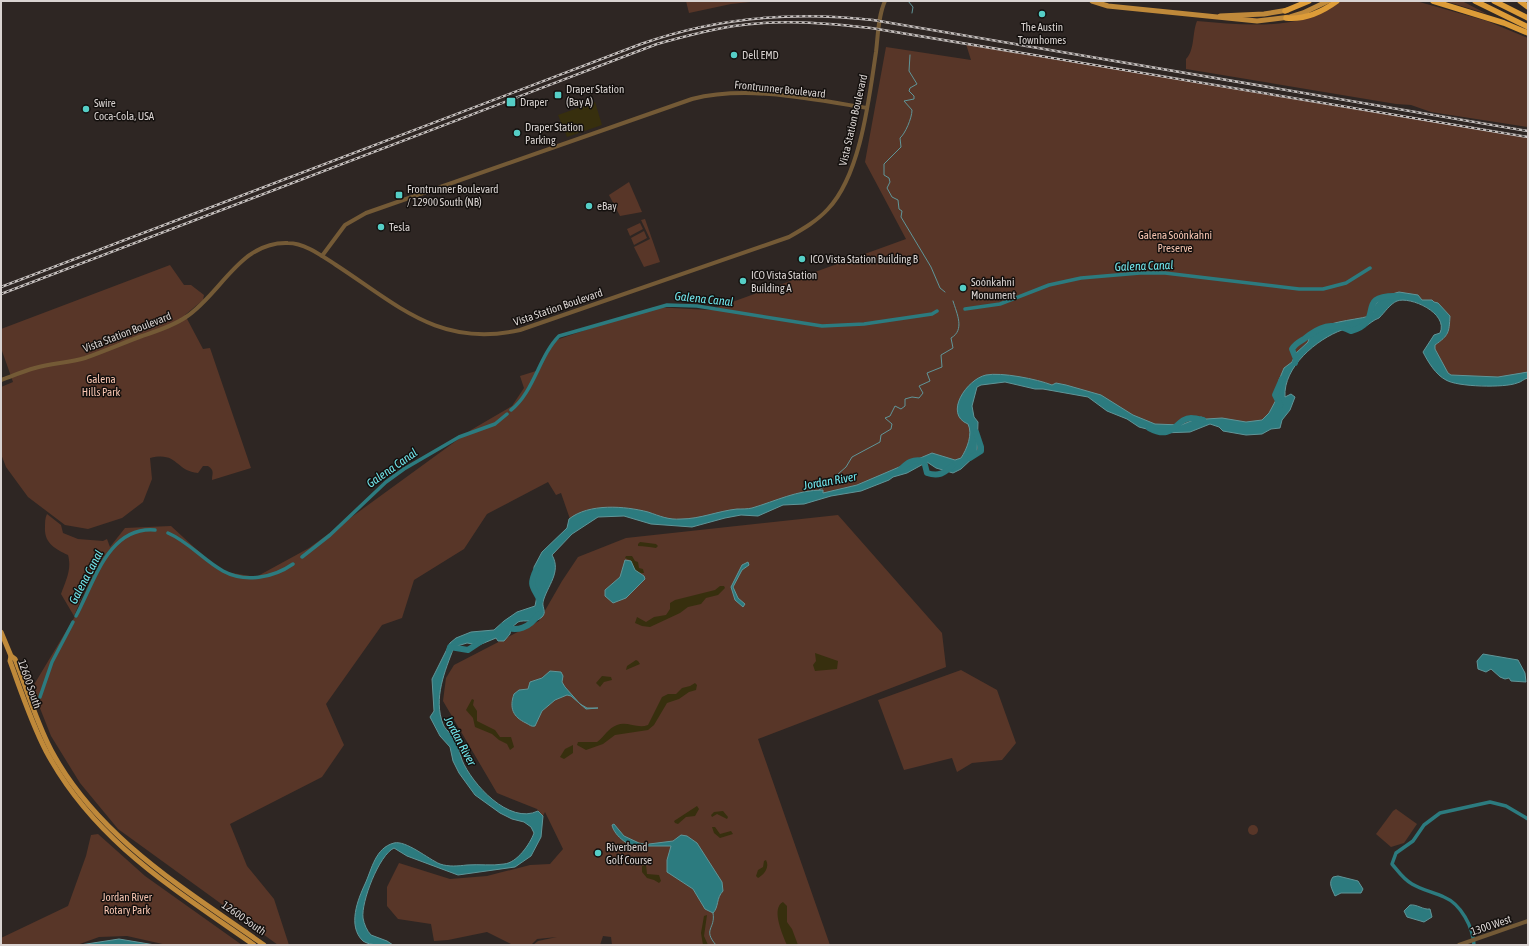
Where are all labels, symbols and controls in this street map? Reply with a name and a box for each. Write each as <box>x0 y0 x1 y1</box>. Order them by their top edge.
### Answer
marker: The Austin Townhomes <box>1037 9 1047 19</box>
place label: The Austin Townhomes <box>1018 21 1066 46</box>
place label: Dell EMD <box>742 49 779 61</box>
marker: Dell EMD <box>729 50 739 60</box>
street label: Vista Station Boulevard <box>837 73 869 167</box>
street label: Frontrunner Boulevard <box>734 78 826 100</box>
place label: Draper Station (Bay A) <box>566 83 624 108</box>
marker: Draper Station (Bay A) <box>553 90 563 100</box>
marker: Draper <box>505 96 517 108</box>
place label: Draper <box>520 96 549 108</box>
place label: Swire Coca-Cola, USA <box>94 97 155 122</box>
marker: Swire Coca-Cola, USA <box>81 104 91 114</box>
place label: Draper Station Parking <box>525 121 583 146</box>
marker: Draper Station Parking <box>512 128 522 138</box>
place label: Frontrunner Boulevard / 12900 South (NB) <box>407 183 499 208</box>
marker: Frontrunner Boulevard / 12900 South (NB) <box>394 190 404 200</box>
place label: eBay <box>597 200 617 212</box>
marker: eBay <box>584 201 594 211</box>
place label: Tesla <box>389 221 410 233</box>
marker: Tesla <box>376 222 386 232</box>
park label: Galena Soónkahni Preserve <box>1138 229 1212 254</box>
place label: ICO Vista Station Building B <box>810 253 919 265</box>
marker: ICO Vista Station Building B <box>797 254 807 264</box>
water label: Galena Canal <box>1114 258 1174 274</box>
place label: ICO Vista Station Building A <box>751 269 817 294</box>
marker: ICO Vista Station Building A <box>738 276 748 286</box>
place label: Soónkahni Monument <box>971 276 1016 301</box>
marker: Soónkahni Monument <box>958 283 968 293</box>
street label: Vista Station Boulevard <box>512 286 604 328</box>
water label: Galena Canal <box>674 289 734 309</box>
street label: Vista Station Boulevard <box>81 310 173 354</box>
park label: Galena Hills Park <box>82 373 120 398</box>
water label: Galena Canal <box>364 445 420 491</box>
water label: Jordan River <box>801 469 858 493</box>
water label: Galena Canal <box>66 548 106 606</box>
street label: 12600 South <box>16 658 44 710</box>
water label: Jordan River <box>441 713 479 769</box>
place label: Riverbend Golf Course <box>606 841 652 866</box>
marker: Riverbend Golf Course <box>593 848 603 858</box>
park label: Jordan River Rotary Park <box>102 891 153 916</box>
street label: 12600 South <box>220 898 268 938</box>
street label: 1300 West <box>1469 913 1513 937</box>

